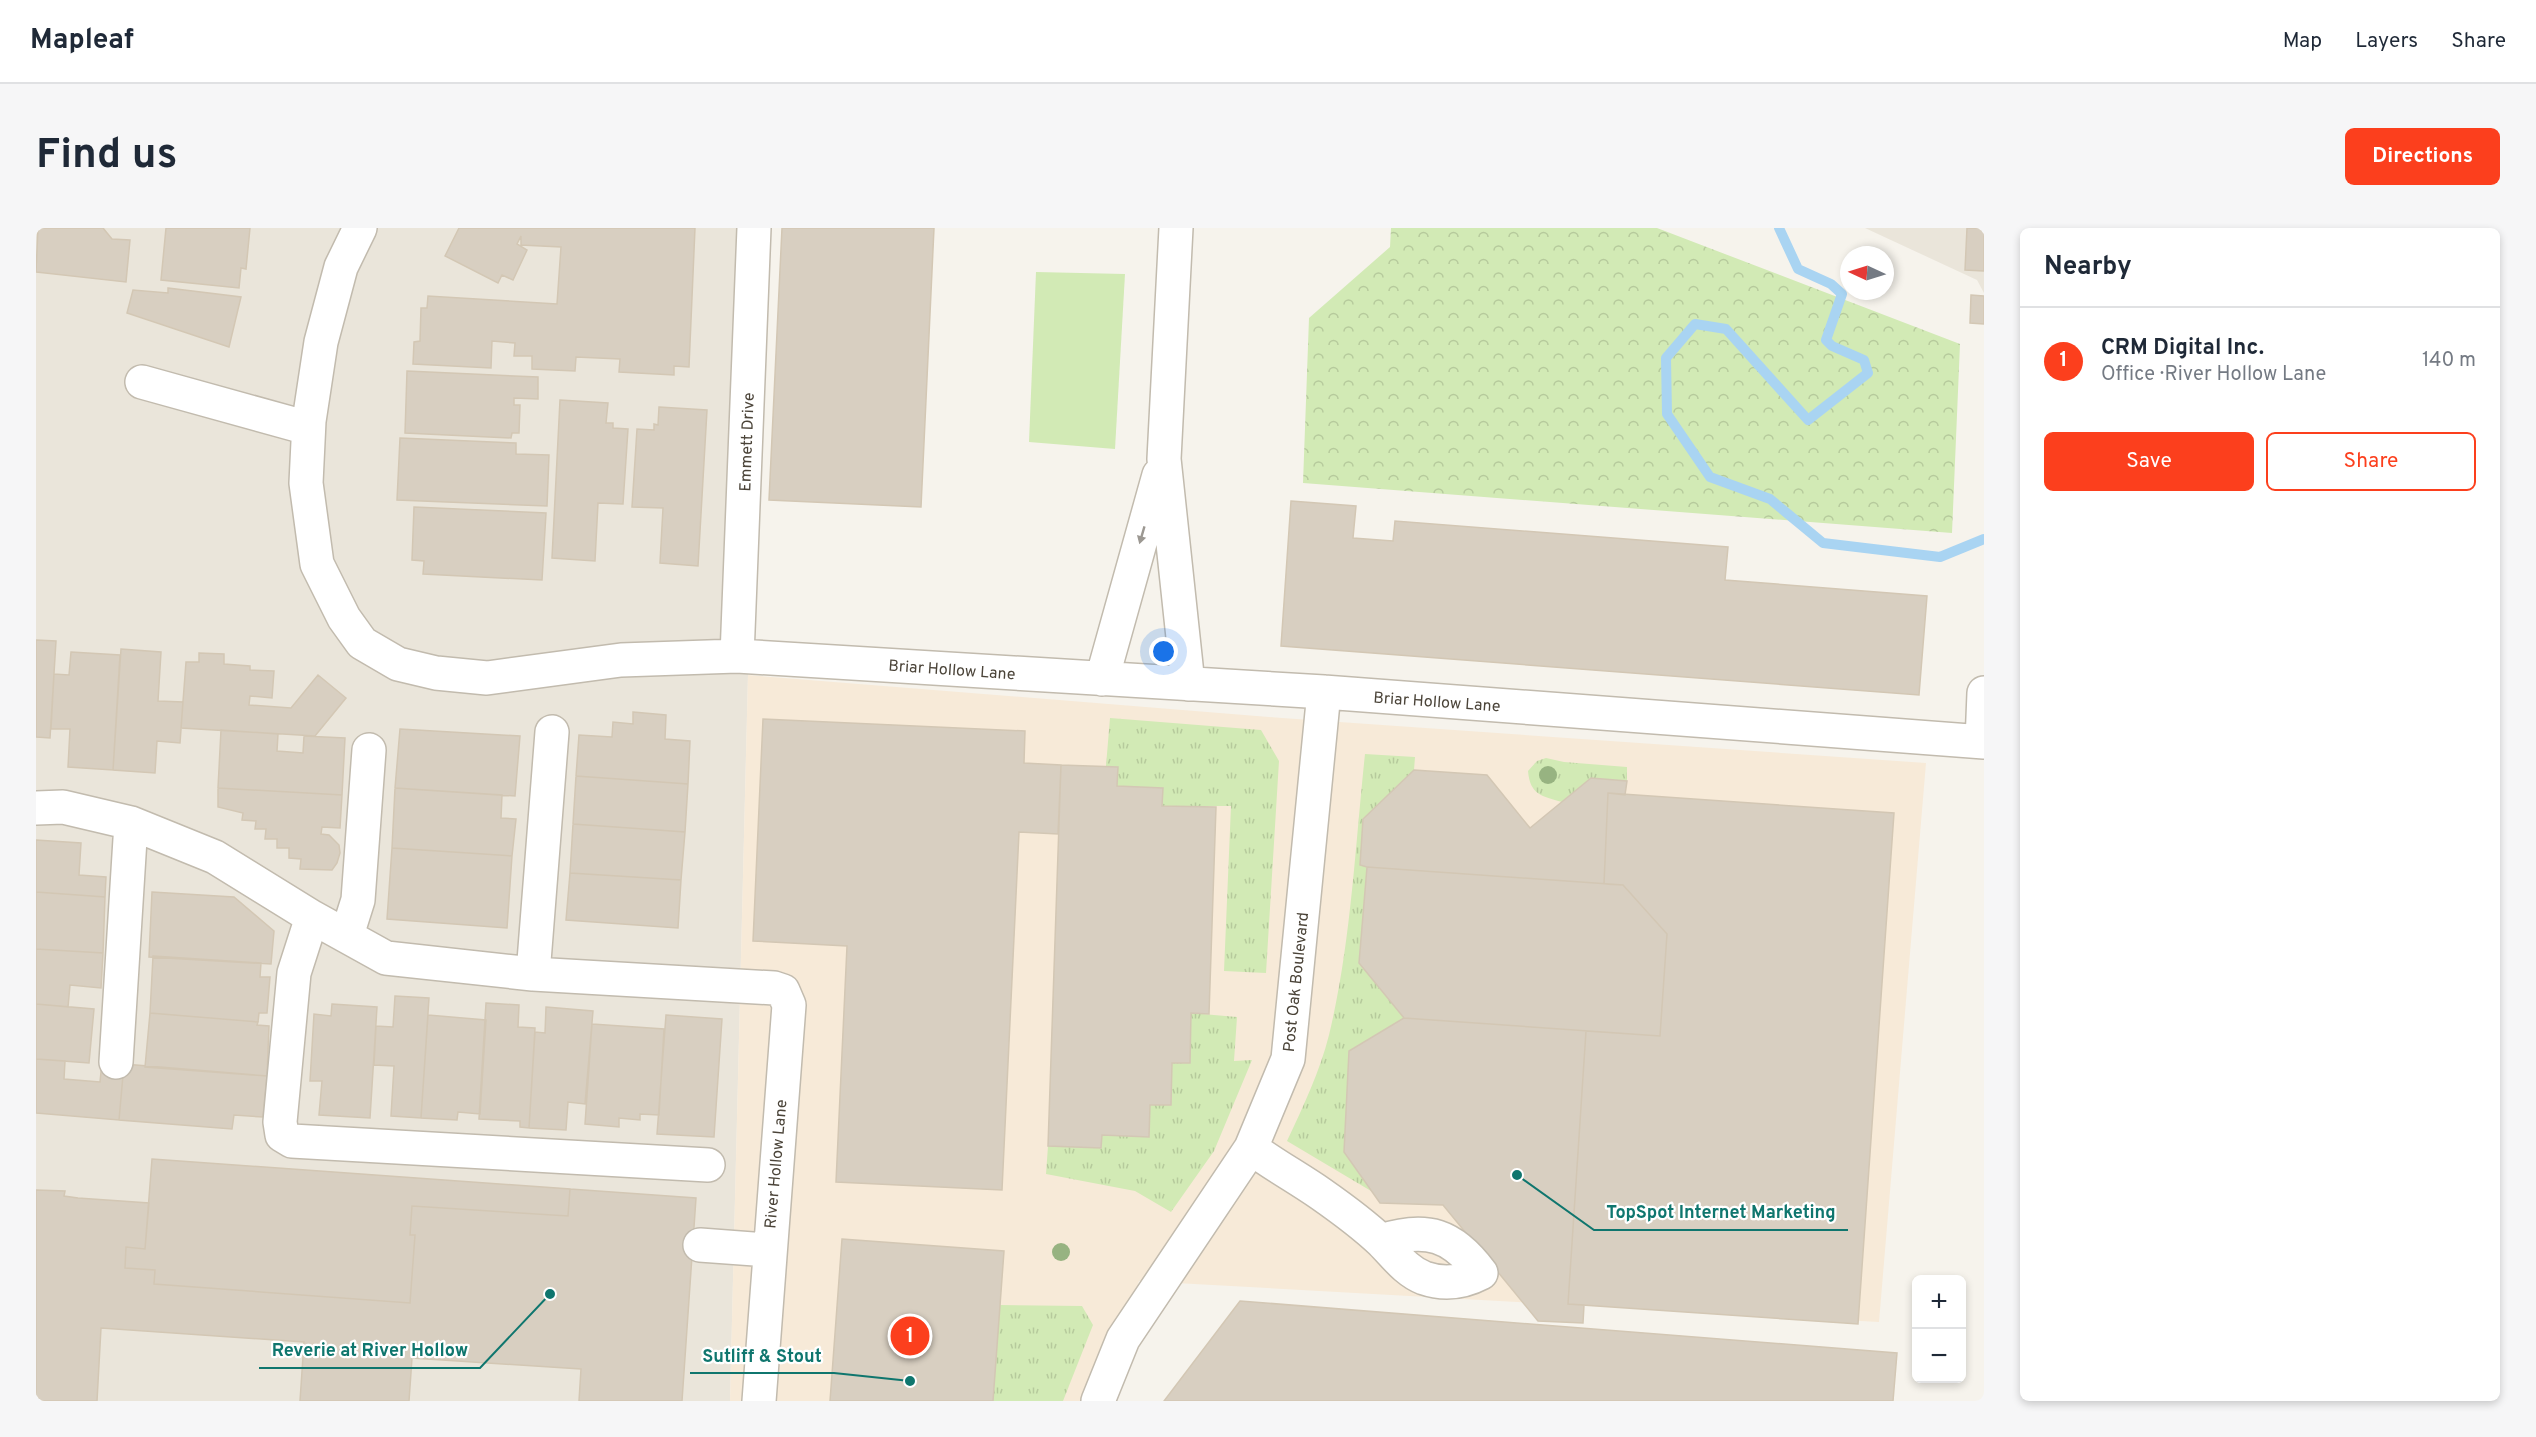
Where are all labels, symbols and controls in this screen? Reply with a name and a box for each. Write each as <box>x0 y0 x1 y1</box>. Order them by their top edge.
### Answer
text: Mapleaf <box>30 23 134 59</box>
text: Map <box>2283 28 2322 55</box>
text: Layers <box>2355 28 2418 55</box>
text: Share <box>2451 28 2506 55</box>
button: Directions <box>2345 128 2500 185</box>
text: Find us <box>36 130 177 183</box>
north arrow <box>1840 246 1894 300</box>
text: Nearby <box>2044 251 2132 284</box>
text: CRM Digital Inc. <box>2101 335 2264 362</box>
text: 1 <box>2060 348 2068 374</box>
text: 140 m <box>2422 348 2476 374</box>
text: Office · River Hollow Lane <box>2101 362 2326 388</box>
street label: Emmett Drive <box>736 392 760 492</box>
button: Save <box>2044 432 2254 491</box>
button: Share <box>2266 432 2476 491</box>
one-way arrow <box>1137 527 1146 545</box>
your location <box>1149 637 1178 666</box>
street label: Briar Hollow Lane <box>888 657 1016 685</box>
street label: Briar Hollow Lane <box>1373 689 1501 717</box>
street label: Post Oak Boulevard <box>1280 911 1314 1053</box>
street label: River Hollow Lane <box>761 1099 793 1230</box>
callout: TopSpot Internet Marketing <box>1594 1194 1848 1230</box>
text: TopSpot Internet Marketing <box>1606 1202 1836 1225</box>
map controls <box>1912 1275 1966 1383</box>
button: + <box>1912 1275 1966 1329</box>
pin: 1 <box>890 1314 930 1358</box>
button: − <box>1912 1329 1966 1383</box>
callout: Reverie at River Hollow <box>259 1332 480 1368</box>
callout: Sutliff & Stout <box>690 1337 834 1373</box>
text: Reverie at River Hollow <box>272 1340 468 1363</box>
text: Sutliff & Stout <box>702 1346 822 1369</box>

